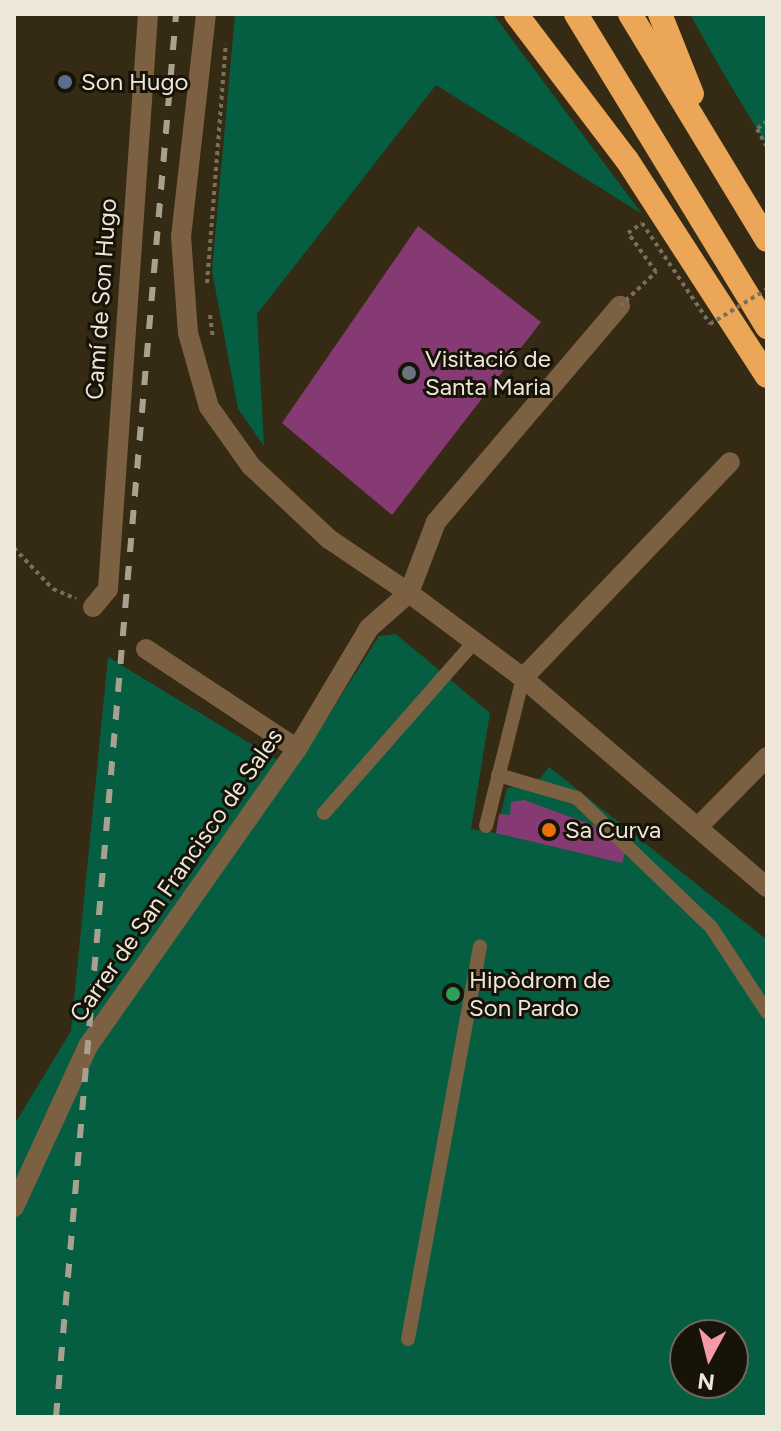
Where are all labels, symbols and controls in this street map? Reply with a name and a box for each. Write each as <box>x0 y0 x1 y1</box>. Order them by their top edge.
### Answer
place label: Son Hugo <box>81 68 188 96</box>
marker: Son Hugo <box>56 73 74 91</box>
street label: Camí de Son Hugo <box>80 197 122 401</box>
place label: Visitació de Santa Maria <box>425 345 551 401</box>
marker: Visitació de Santa Maria <box>400 364 418 382</box>
street label: Carrer de San Francisco de Sales <box>64 723 288 1027</box>
place label: Sa Curva <box>565 816 661 844</box>
marker: Sa Curva <box>540 821 558 839</box>
place label: Hipòdrom de Son Pardo <box>469 966 610 1022</box>
marker: Hipòdrom de Son Pardo <box>444 985 462 1003</box>
north arrow <box>669 1319 749 1399</box>
text: N <box>696 1367 716 1396</box>

